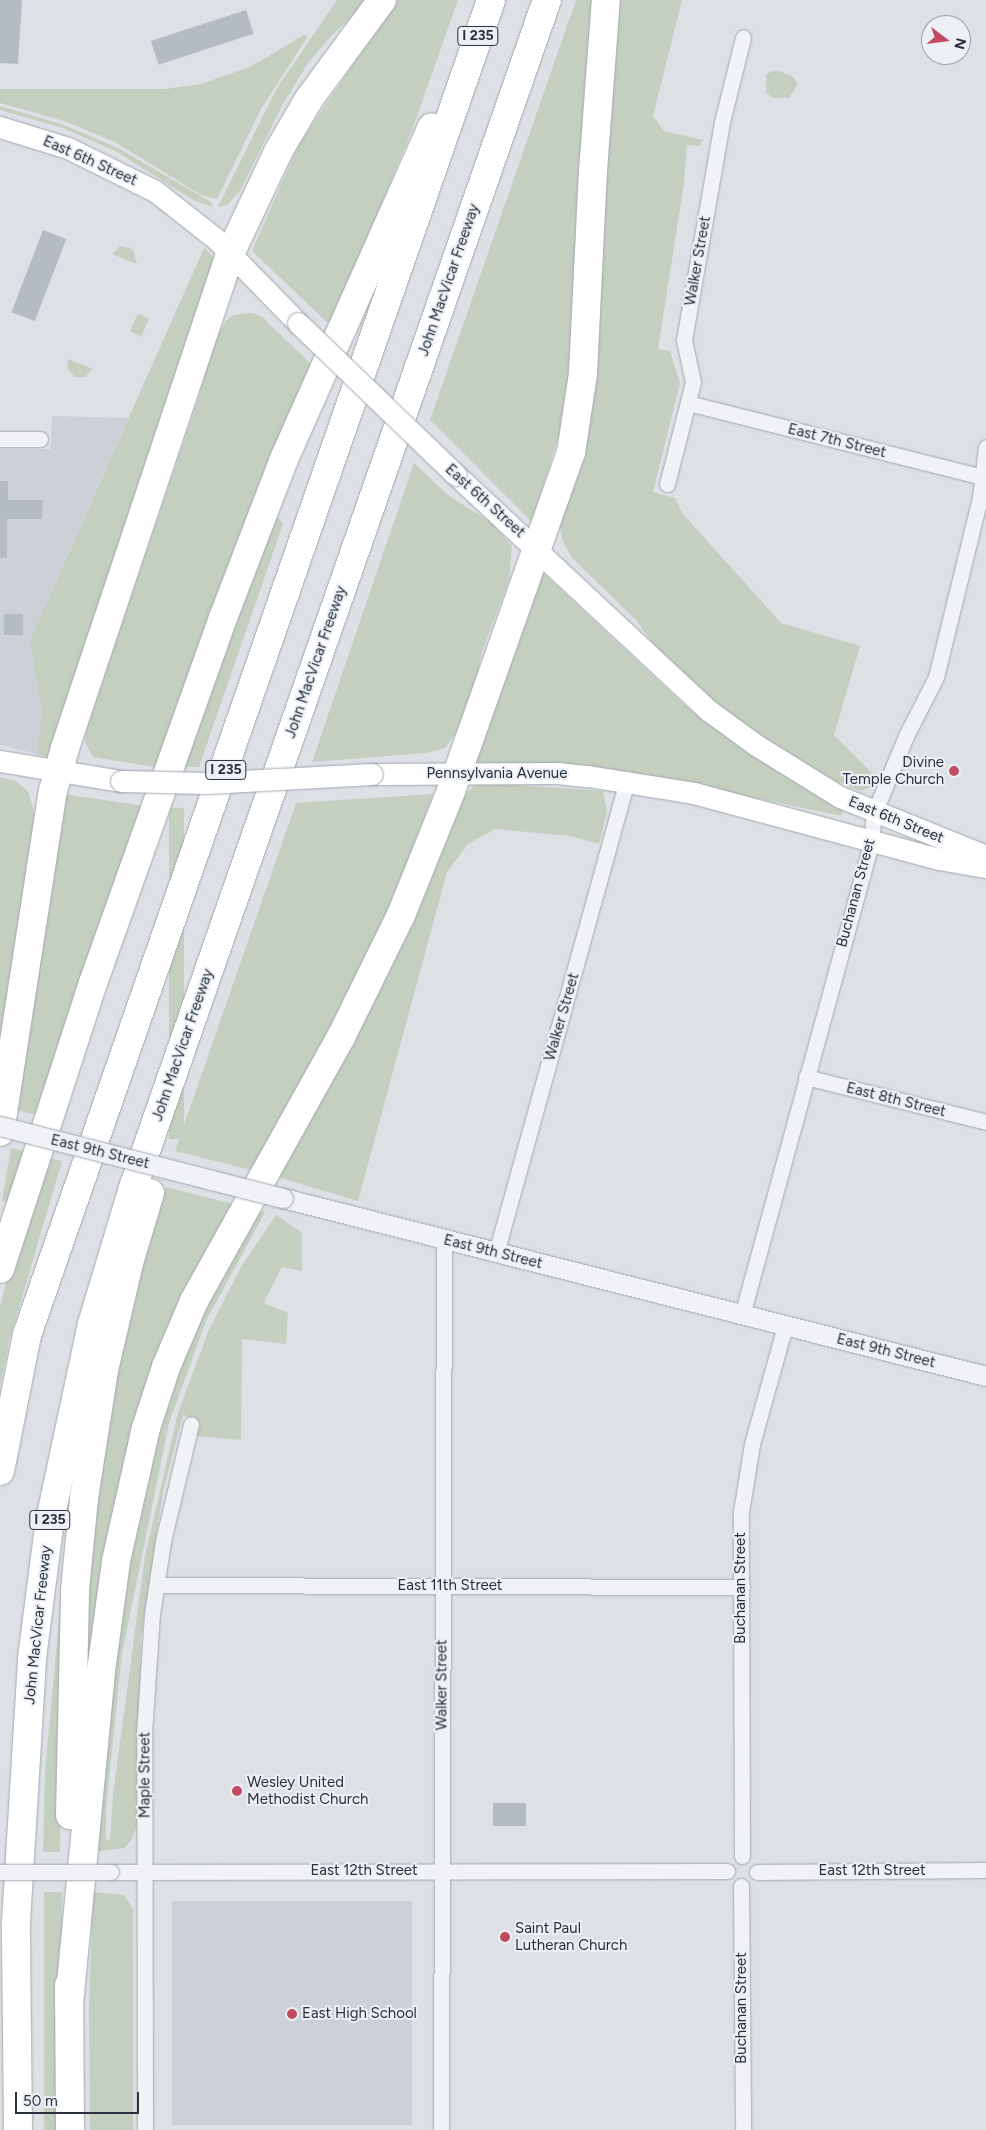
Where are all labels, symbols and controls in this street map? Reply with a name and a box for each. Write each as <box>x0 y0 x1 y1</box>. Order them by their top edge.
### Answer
north arrow <box>921 15 971 65</box>
road number: I 235 <box>457 24 499 48</box>
text: N <box>950 36 970 51</box>
street label: East 6th Street <box>40 132 140 190</box>
street label: John MacVicar Freeway <box>414 201 484 359</box>
street label: Walker Street <box>681 215 715 307</box>
street label: East 7th Street <box>786 420 888 462</box>
street label: East 6th Street <box>441 460 529 542</box>
street label: John MacVicar Freeway <box>281 583 351 741</box>
place label: Divine Temple Church <box>843 753 944 788</box>
road number: I 235 <box>205 758 247 782</box>
street label: Pennsylvania Avenue <box>427 765 567 783</box>
marker: Divine Temple Church <box>948 765 960 777</box>
street label: East 6th Street <box>846 793 946 847</box>
street label: Buchanan Street <box>833 837 879 949</box>
street label: John MacVicar Freeway <box>148 966 218 1124</box>
street label: Walker Street <box>541 971 583 1063</box>
street label: East 8th Street <box>844 1079 948 1121</box>
street label: East 9th Street <box>49 1131 151 1173</box>
street label: East 9th Street <box>442 1231 544 1273</box>
street label: East 9th Street <box>835 1330 937 1372</box>
road number: I 235 <box>29 1508 71 1532</box>
street label: Buchanan Street <box>732 1532 750 1644</box>
street label: John MacVicar Freeway <box>21 1544 55 1706</box>
street label: East 11th Street <box>397 1577 503 1595</box>
street label: Walker Street <box>433 1640 451 1730</box>
street label: Maple Street <box>136 1732 154 1818</box>
place label: Wesley United Methodist Church <box>247 1773 368 1808</box>
marker: Wesley United Methodist Church <box>231 1785 243 1797</box>
street label: East 12th Street <box>310 1862 418 1880</box>
street label: East 12th Street <box>818 1862 926 1880</box>
place label: Saint Paul Lutheran Church <box>515 1919 627 1954</box>
marker: Saint Paul Lutheran Church <box>499 1931 511 1943</box>
street label: Buchanan Street <box>733 1952 751 2064</box>
place label: East High School <box>302 2005 417 2023</box>
marker: East High School <box>286 2008 298 2020</box>
scale bar <box>18 2082 141 2114</box>
text: 50 m <box>23 2092 58 2110</box>

